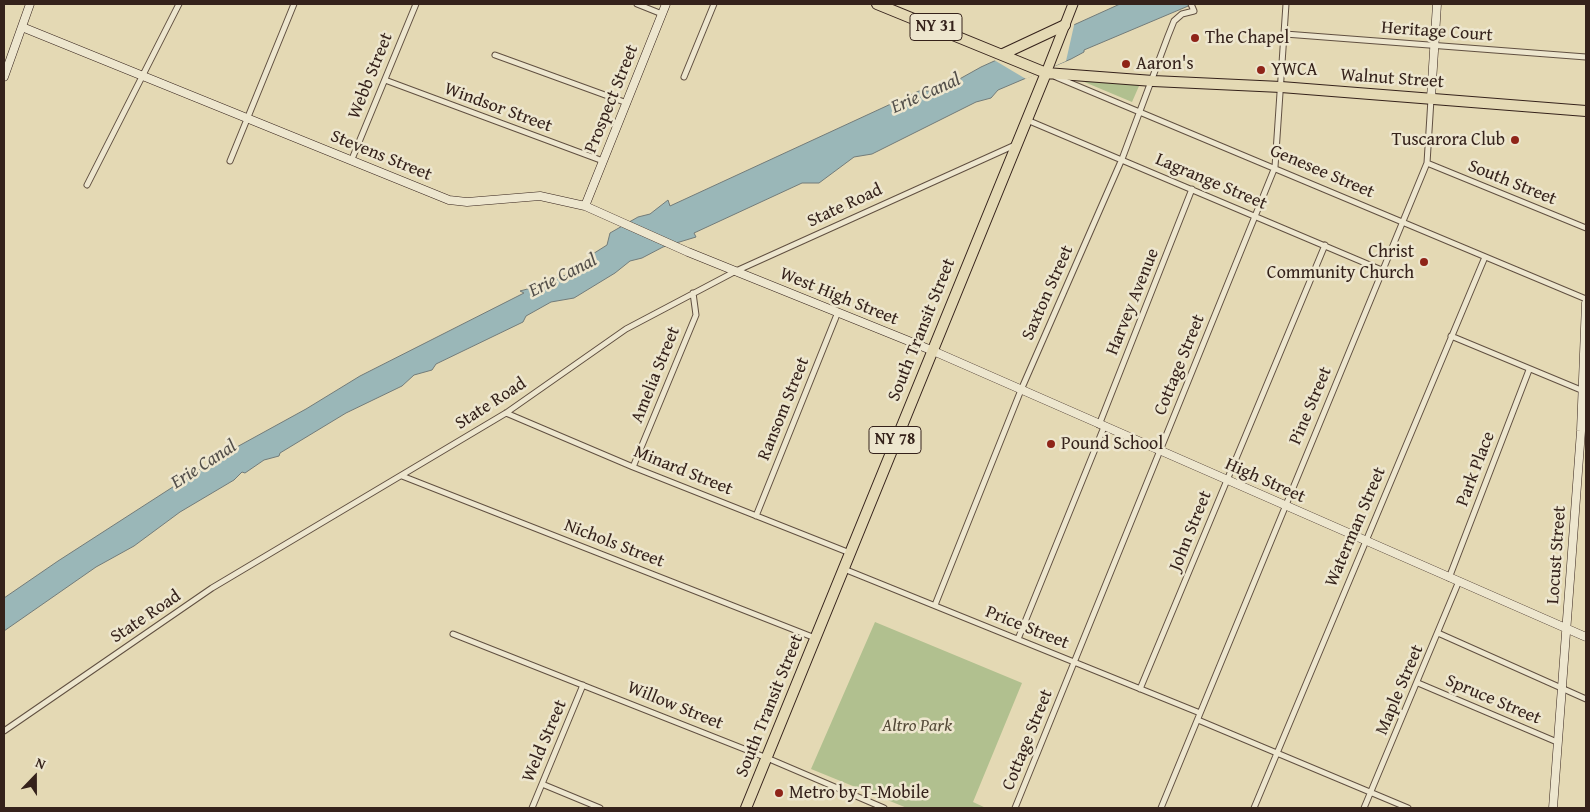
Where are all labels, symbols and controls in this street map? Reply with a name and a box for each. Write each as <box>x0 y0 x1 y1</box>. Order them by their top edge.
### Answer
road number: NY 31 <box>910 14 962 41</box>
street label: Heritage Court <box>1381 17 1493 47</box>
place label: The Chapel <box>1205 27 1289 49</box>
street label: Webb Street <box>344 30 398 122</box>
marker: The Chapel <box>1189 32 1201 44</box>
street label: Prospect Street <box>580 42 644 156</box>
place label: Aaron's <box>1136 53 1194 75</box>
marker: Aaron's <box>1120 58 1132 70</box>
place label: YWCA <box>1271 59 1317 81</box>
marker: YWCA <box>1255 64 1267 76</box>
street label: Walnut Street <box>1339 65 1445 93</box>
water label: Erie Canal <box>888 69 964 119</box>
street label: Windsor Street <box>441 78 555 138</box>
street label: Stevens Street <box>327 126 435 186</box>
place label: Tuscarora Club <box>1392 129 1505 151</box>
marker: Tuscarora Club <box>1509 134 1521 146</box>
street label: Genesee Street <box>1267 140 1377 204</box>
street label: Lagrange Street <box>1152 149 1270 215</box>
street label: South Street <box>1465 155 1559 211</box>
street label: State Road <box>804 179 886 233</box>
place label: Christ Community Church <box>1267 241 1414 284</box>
street label: Saxton Street <box>1017 242 1079 344</box>
street label: Harvey Avenue <box>1102 246 1164 358</box>
water label: Erie Canal <box>525 249 601 303</box>
street label: South Transit Street <box>883 255 961 405</box>
marker: Christ Community Church <box>1418 256 1430 268</box>
street label: West High Street <box>777 263 901 331</box>
street label: Cottage Street <box>1150 311 1210 419</box>
street label: Amelia Street <box>627 324 685 426</box>
street label: Ransom Street <box>753 354 815 464</box>
street label: Pine Street <box>1285 364 1337 448</box>
street label: State Road <box>452 373 530 435</box>
road number: NY 78 <box>869 426 921 454</box>
street label: Park Place <box>1452 429 1500 509</box>
place label: Pound School <box>1061 433 1163 455</box>
water label: Erie Canal <box>167 435 241 495</box>
marker: Pound School <box>1045 438 1057 450</box>
street label: Minard Street <box>630 441 736 501</box>
street label: High Street <box>1222 454 1308 508</box>
street label: Waterman Street <box>1321 464 1391 590</box>
street label: John Street <box>1165 488 1217 574</box>
street label: Locust Street <box>1543 505 1571 605</box>
street label: Nichols Street <box>561 515 667 573</box>
street label: State Road <box>107 586 185 648</box>
street label: Price Street <box>982 601 1072 655</box>
street label: South Transit Street <box>731 631 809 781</box>
street label: Maple Street <box>1371 642 1429 738</box>
street label: Spruce Street <box>1442 670 1544 730</box>
street label: Willow Street <box>624 677 726 735</box>
street label: Cottage Street <box>998 686 1058 794</box>
street label: Weld Street <box>518 697 572 785</box>
park label: Altro Park <box>882 715 952 737</box>
north arrow <box>10 752 60 802</box>
text: N <box>33 752 49 774</box>
place label: Metro by T-Mobile <box>789 782 929 804</box>
marker: Metro by T-Mobile <box>773 787 785 799</box>

